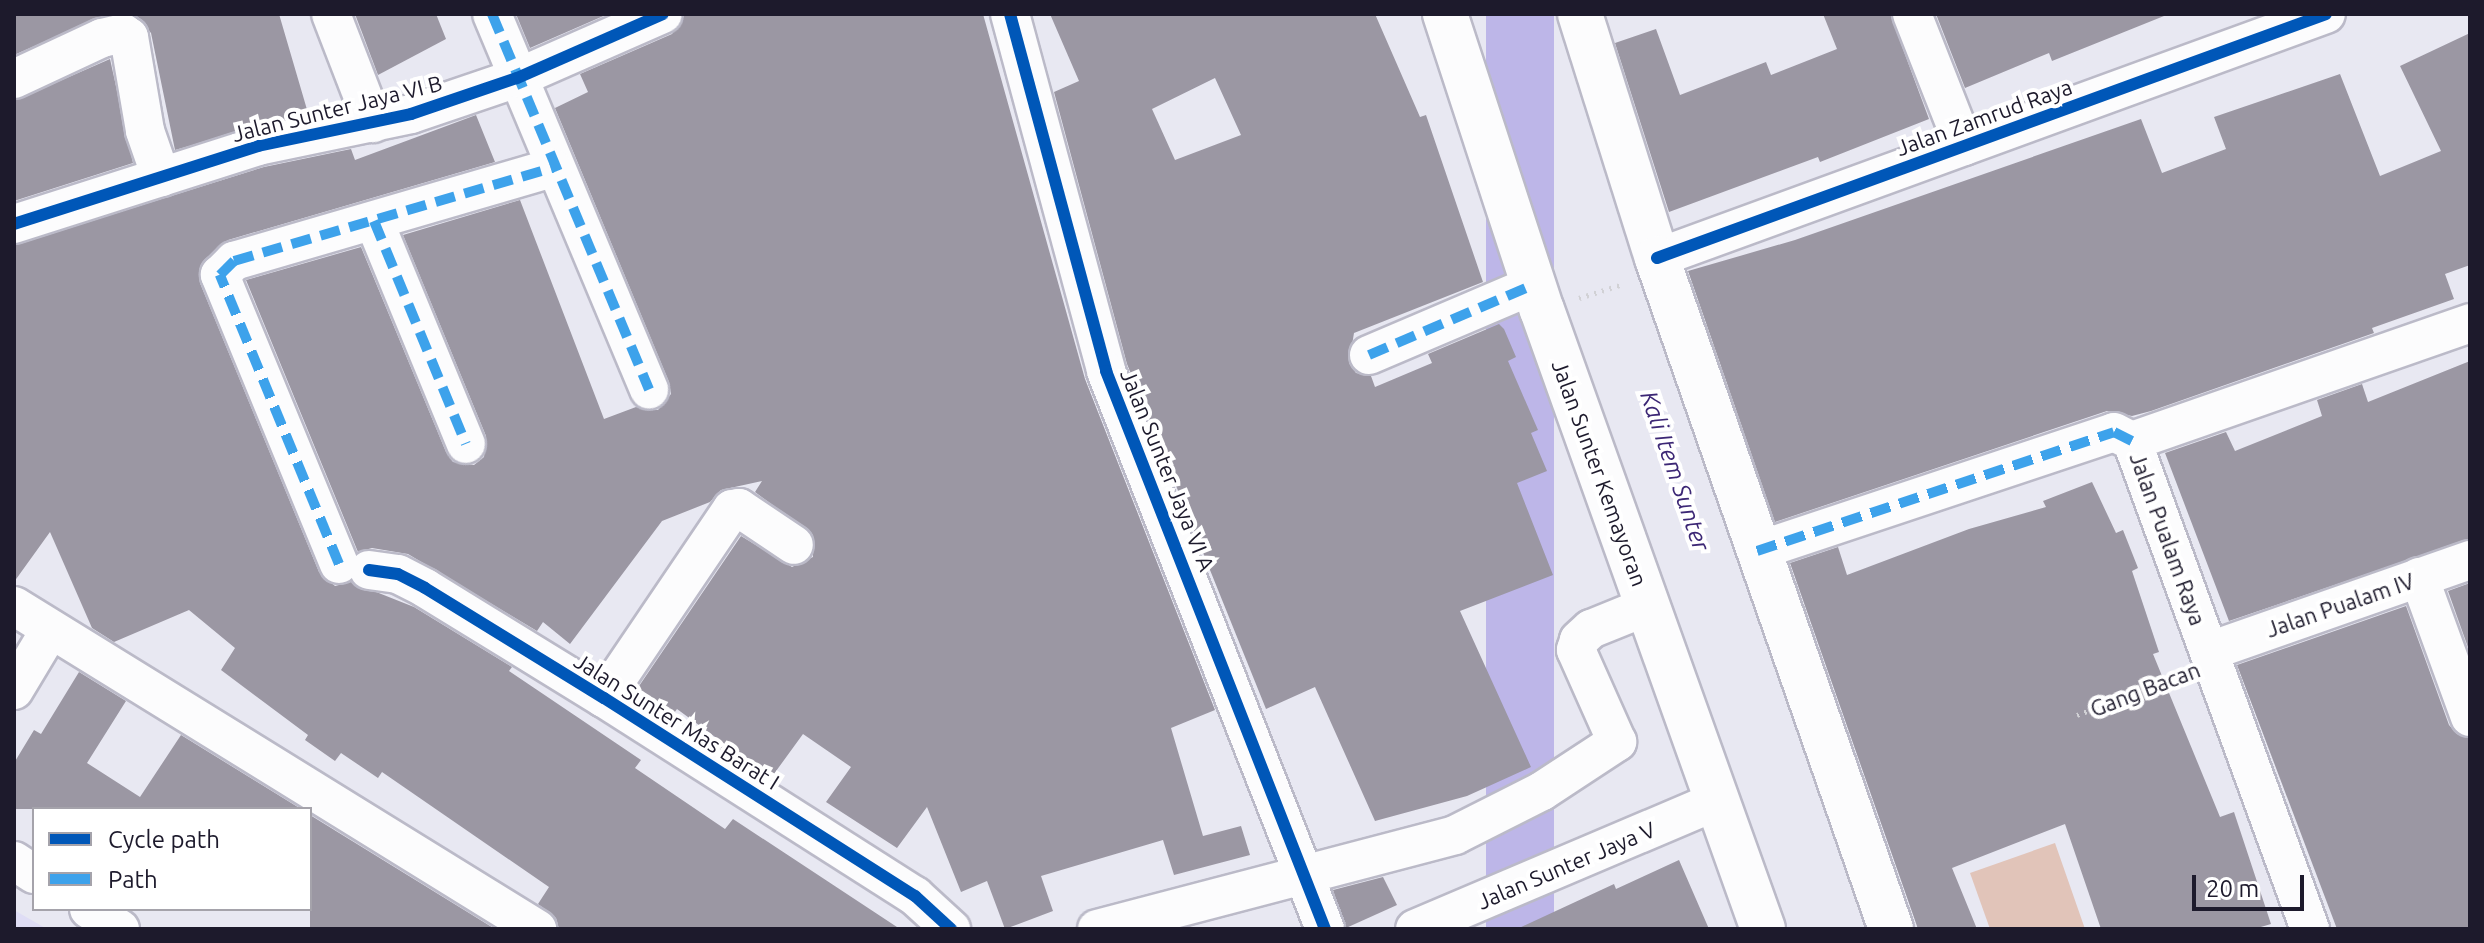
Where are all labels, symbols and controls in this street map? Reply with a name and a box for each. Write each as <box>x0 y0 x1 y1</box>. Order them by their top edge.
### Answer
street label: Jalan Sunter Jaya VI B <box>229 69 445 147</box>
street label: Jalan Zamrud Raya <box>1892 73 2076 161</box>
street label: Jalan Sunter Kemayoran <box>1547 356 1653 590</box>
street label: Jalan Sunter Jaya VI A <box>1115 365 1221 575</box>
water label: Kali Item Sunter <box>1634 387 1716 555</box>
street label: Jalan Pualam Raya <box>2124 449 2212 629</box>
street label: Jalan Pualam IV <box>2263 567 2417 643</box>
street label: Jalan Sunter Mas Barat I <box>570 647 784 795</box>
street label: Gang Bacan <box>2086 656 2204 722</box>
legend <box>32 807 312 911</box>
street label: Jalan Sunter Jaya V <box>1473 816 1659 914</box>
text: Cycle path <box>108 826 220 853</box>
scale bar <box>2196 859 2308 909</box>
text: Path <box>108 866 158 893</box>
text: 20 m <box>2206 875 2259 902</box>

